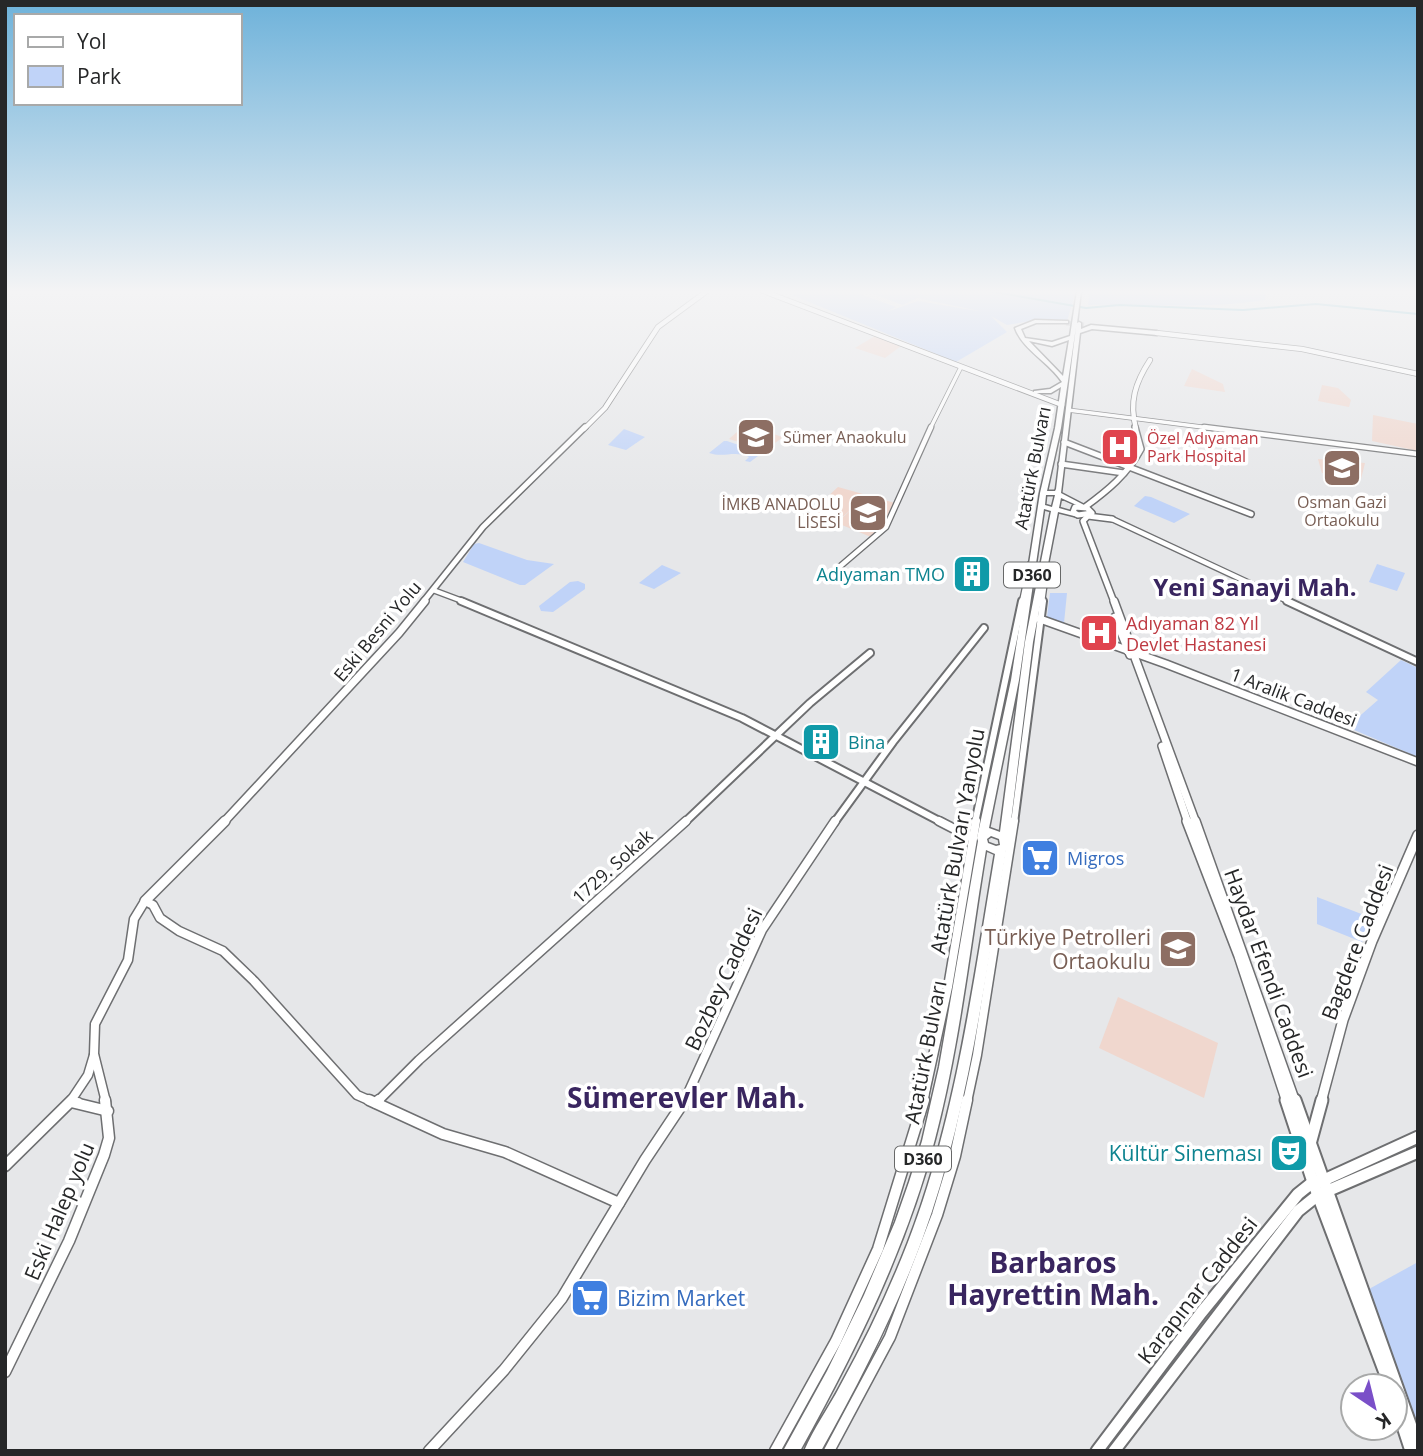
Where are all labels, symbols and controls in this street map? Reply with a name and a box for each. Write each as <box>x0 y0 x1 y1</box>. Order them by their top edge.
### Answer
legend <box>14 14 242 105</box>
text: Yol <box>77 27 107 55</box>
text: Park <box>77 62 121 90</box>
street label: Atatürk Bulvarı <box>1008 404 1056 532</box>
school or university icon: Sümer Anaokulu <box>735 416 777 458</box>
place label: Sümer Anaokulu <box>783 426 907 448</box>
hospital icon: Özel Adıyaman Park Hospital <box>1099 426 1141 468</box>
place label: Özel Adıyaman Park Hospital <box>1147 427 1259 467</box>
school or university icon: Osman Gazi Ortaokulu <box>1321 447 1363 489</box>
place label: Osman Gazi Ortaokulu <box>1297 491 1387 531</box>
school or university icon: İMKB ANADOLU LİSESİ <box>847 492 889 534</box>
place label: İMKB ANADOLU LİSESİ <box>722 493 841 533</box>
building icon: Adıyaman TMO <box>951 553 993 595</box>
place label: Adıyaman TMO <box>817 562 945 586</box>
road number: D360 <box>1004 562 1060 588</box>
district label: Yeni Sanayi Mah. <box>1153 570 1357 603</box>
street label: Eski Besni Yolu <box>328 576 426 686</box>
place label: Adıyaman 82 Yıl Devlet Hastanesi <box>1126 611 1266 656</box>
hospital icon: Adıyaman 82 Yıl Devlet Hastanesi <box>1078 612 1120 654</box>
street label: 1 Aralik Caddesi <box>1227 662 1361 732</box>
building icon: Bina <box>800 721 842 763</box>
street label: Atatürk Bulvarı Yanyolu <box>923 726 991 956</box>
place label: Bina <box>848 730 885 754</box>
street label: 1729. Sokak <box>567 823 658 908</box>
supermarket icon: Migros <box>1019 837 1061 879</box>
place label: Migros <box>1067 846 1124 870</box>
street label: Bagdere Caddesi <box>1314 860 1400 1024</box>
street label: Haydar Efendi Caddesi <box>1218 864 1320 1082</box>
street label: Bozbey Caddesi <box>678 903 768 1055</box>
place label: Türkiye Petrolleri Ortaokulu <box>984 923 1151 975</box>
school or university icon: Türkiye Petrolleri Ortaokulu <box>1157 928 1199 970</box>
street label: Atatürk Bulvarı <box>897 978 953 1126</box>
district label: Sümerevler Mah. <box>567 1078 805 1116</box>
theatre icon: Kültür Sineması <box>1268 1132 1310 1174</box>
street label: Eski Halep yolu <box>17 1138 101 1284</box>
place label: Kültür Sineması <box>1109 1139 1262 1167</box>
road number: D360 <box>895 1147 951 1172</box>
street label: Karapınar Caddesi <box>1131 1211 1263 1369</box>
district label: Barbaros Hayrettin Mah. <box>947 1243 1159 1313</box>
supermarket icon: Bizim Market <box>569 1277 611 1319</box>
place label: Bizim Market <box>617 1284 745 1312</box>
north arrow <box>1339 1372 1409 1442</box>
text: K <box>1371 1407 1396 1435</box>

